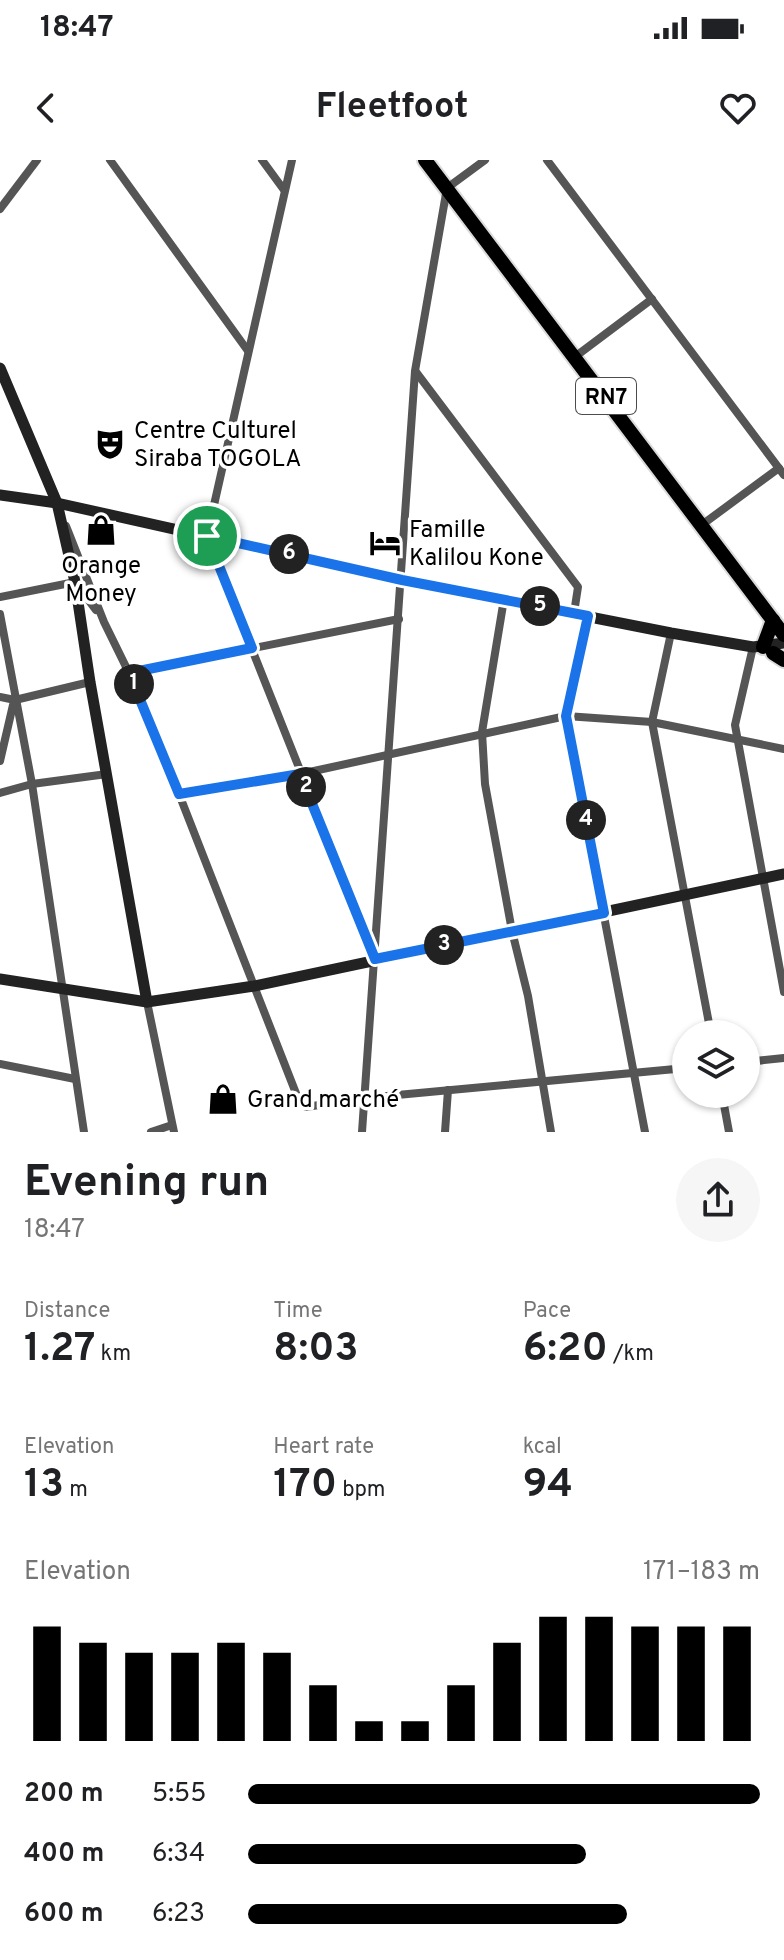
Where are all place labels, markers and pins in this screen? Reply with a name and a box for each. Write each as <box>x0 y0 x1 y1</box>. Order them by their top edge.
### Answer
place label: Centre Culturel Siraba TOGOLA <box>134 417 302 475</box>
theatre icon: Centre Culturel Siraba TOGOLA <box>93 427 127 461</box>
pin <box>173 502 241 570</box>
shop icon: Orange Money <box>84 513 118 547</box>
place label: Famille Kalilou Kone <box>409 516 544 574</box>
hotel icon: Famille Kalilou Kone <box>368 526 402 560</box>
pin: 6 <box>269 534 309 574</box>
place label: Orange Money <box>61 552 141 610</box>
pin: 5 <box>520 586 560 626</box>
pin: 1 <box>114 664 154 704</box>
pin: 2 <box>286 767 326 807</box>
pin: 4 <box>566 800 606 840</box>
pin: 3 <box>424 925 464 965</box>
shop icon: Grand marché <box>206 1082 240 1116</box>
place label: Grand marché <box>247 1086 399 1116</box>

